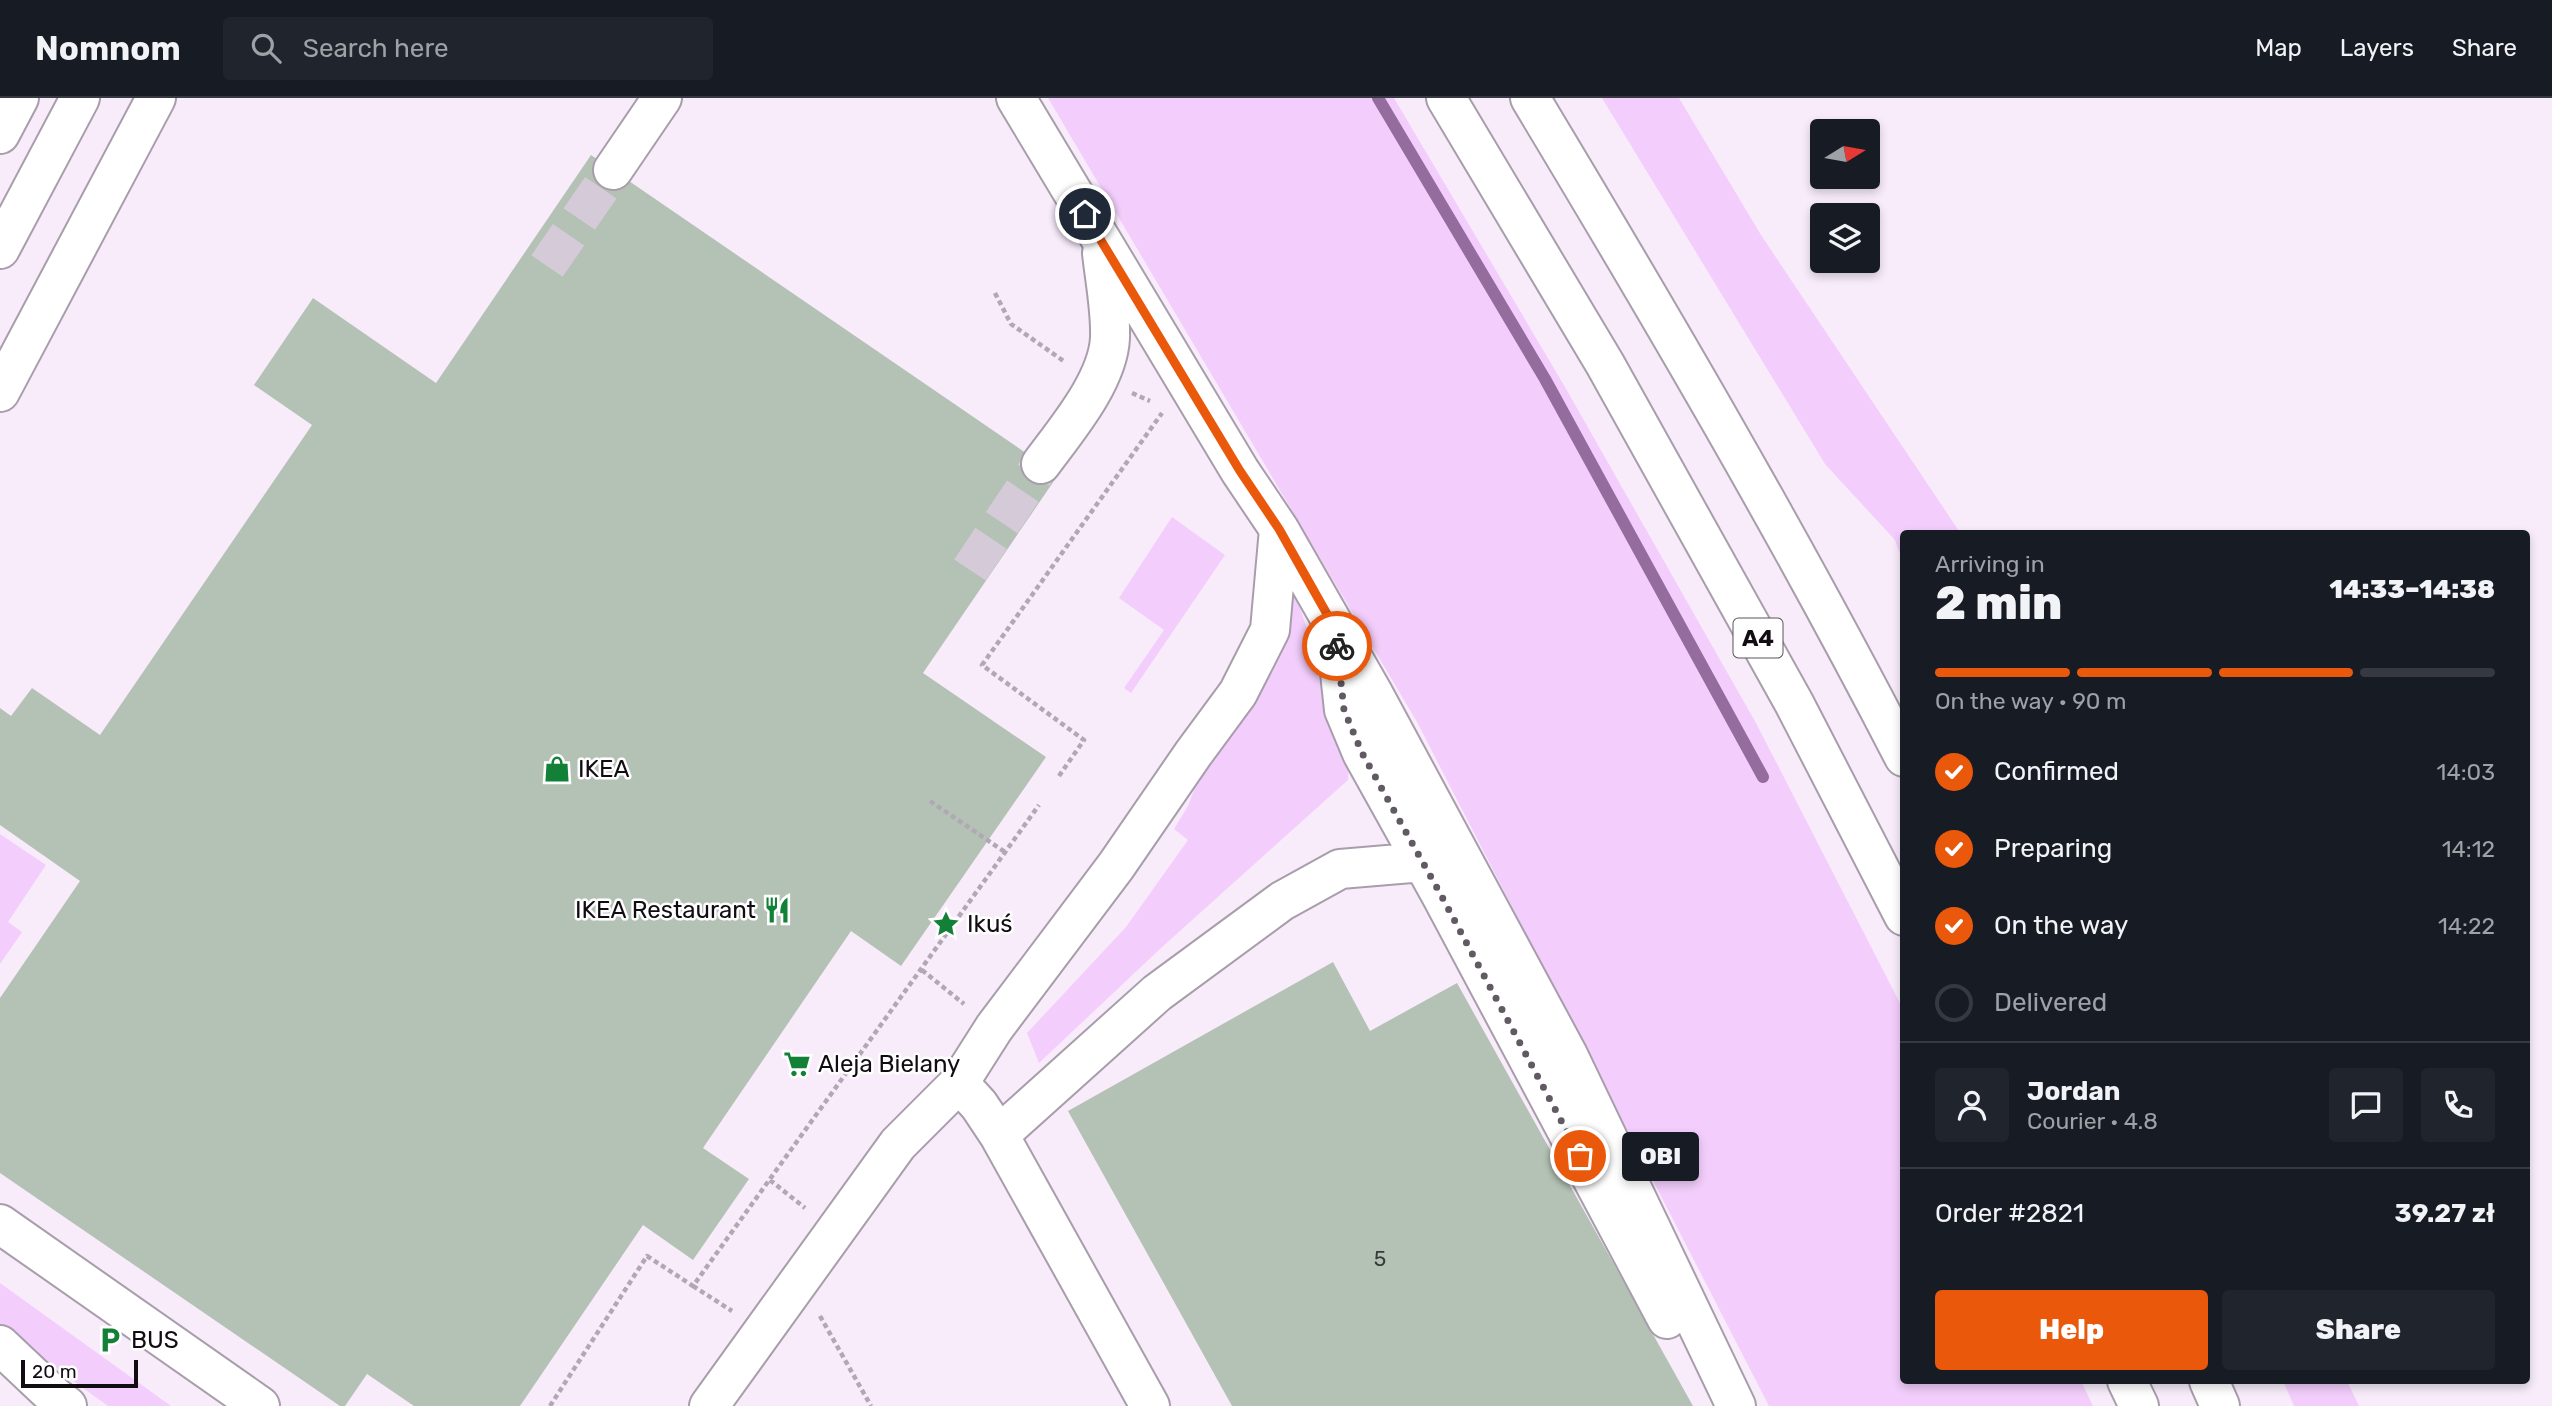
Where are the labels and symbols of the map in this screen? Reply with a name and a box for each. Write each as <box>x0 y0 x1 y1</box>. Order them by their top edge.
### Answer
north arrow <box>1810 119 1880 189</box>
pin <box>1055 184 1115 244</box>
courier <box>1302 611 1372 681</box>
road number: A4 <box>1734 618 1782 658</box>
shop icon: IKEA <box>542 754 572 784</box>
place label: IKEA <box>578 755 630 783</box>
restaurant icon: IKEA Restaurant <box>762 895 792 925</box>
place label: IKEA Restaurant <box>575 896 756 924</box>
place icon: Ikuś <box>931 909 961 939</box>
place label: Ikuś <box>967 910 1013 938</box>
supermarket icon: Aleja Bielany <box>782 1049 812 1079</box>
place label: Aleja Bielany <box>818 1050 960 1078</box>
pin <box>1550 1126 1610 1186</box>
callout: OBI <box>1622 1132 1699 1180</box>
house number: 5 <box>1374 1246 1386 1271</box>
parking icon: BUS <box>95 1325 125 1355</box>
place label: BUS <box>131 1326 179 1354</box>
scale bar <box>21 1357 138 1389</box>

